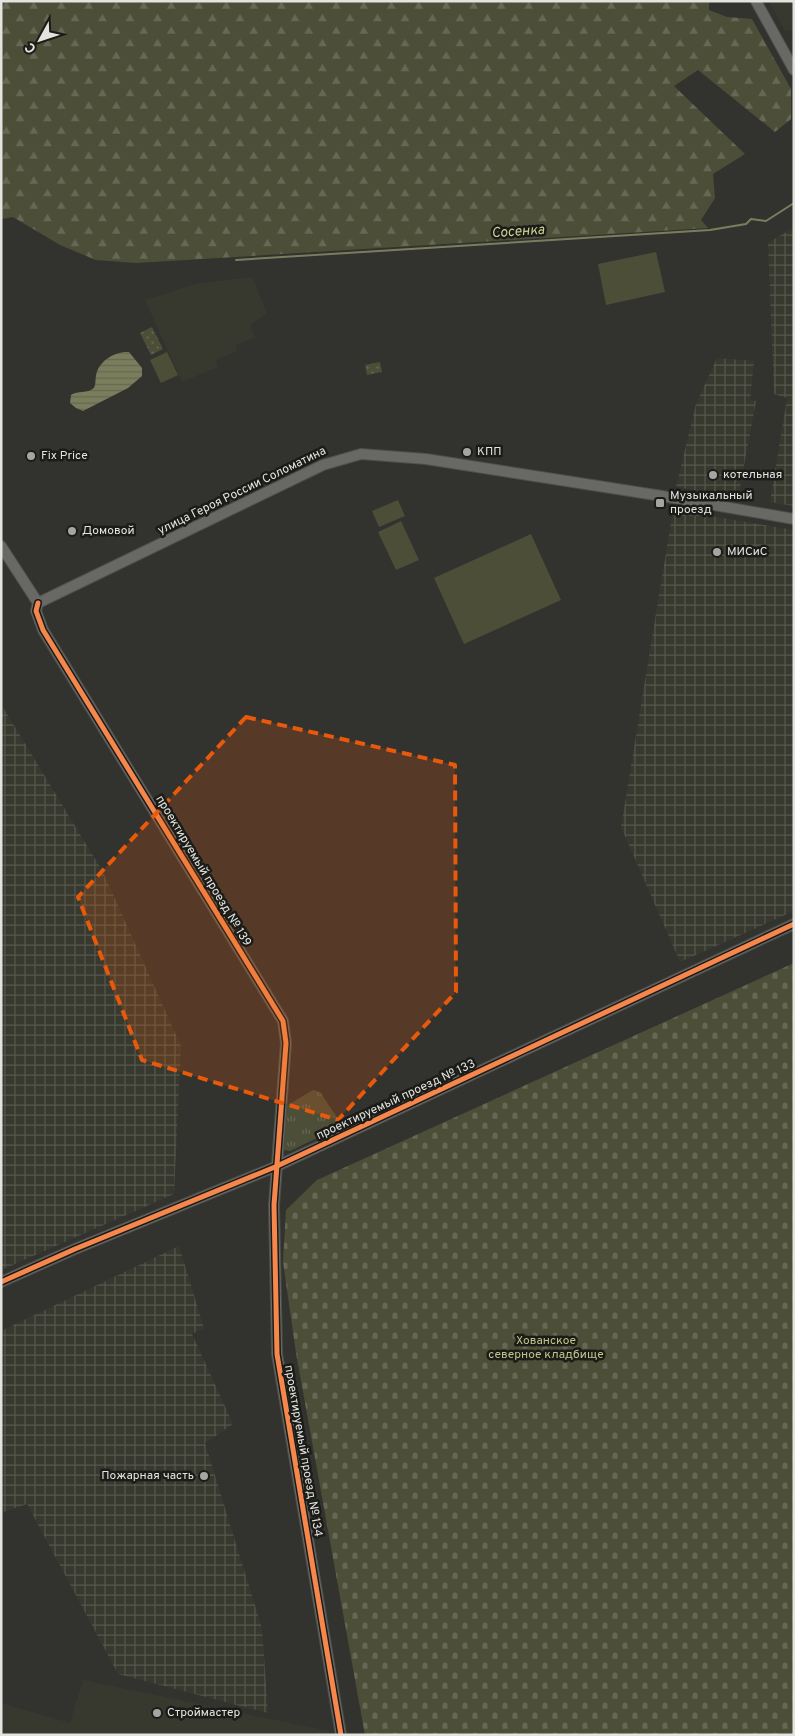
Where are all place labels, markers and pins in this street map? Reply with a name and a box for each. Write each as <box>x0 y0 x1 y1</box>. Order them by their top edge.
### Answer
place label: КПП <box>477 444 501 460</box>
marker: КПП <box>461 446 473 458</box>
place label: Fix Price <box>41 448 88 464</box>
marker: Fix Price <box>25 450 37 462</box>
place label: котельная <box>723 467 782 483</box>
marker: котельная <box>707 469 719 481</box>
place label: Музыкальный проезд <box>670 488 753 518</box>
marker: Музыкальный проезд <box>654 497 666 509</box>
place label: Домовой <box>82 523 135 539</box>
marker: Домовой <box>66 525 78 537</box>
place label: МИСиС <box>727 544 768 560</box>
marker: МИСиС <box>711 546 723 558</box>
place label: Пожарная часть <box>101 1468 194 1484</box>
marker: Пожарная часть <box>198 1470 210 1482</box>
place label: Строймастер <box>167 1705 241 1721</box>
marker: Строймастер <box>151 1707 163 1719</box>

